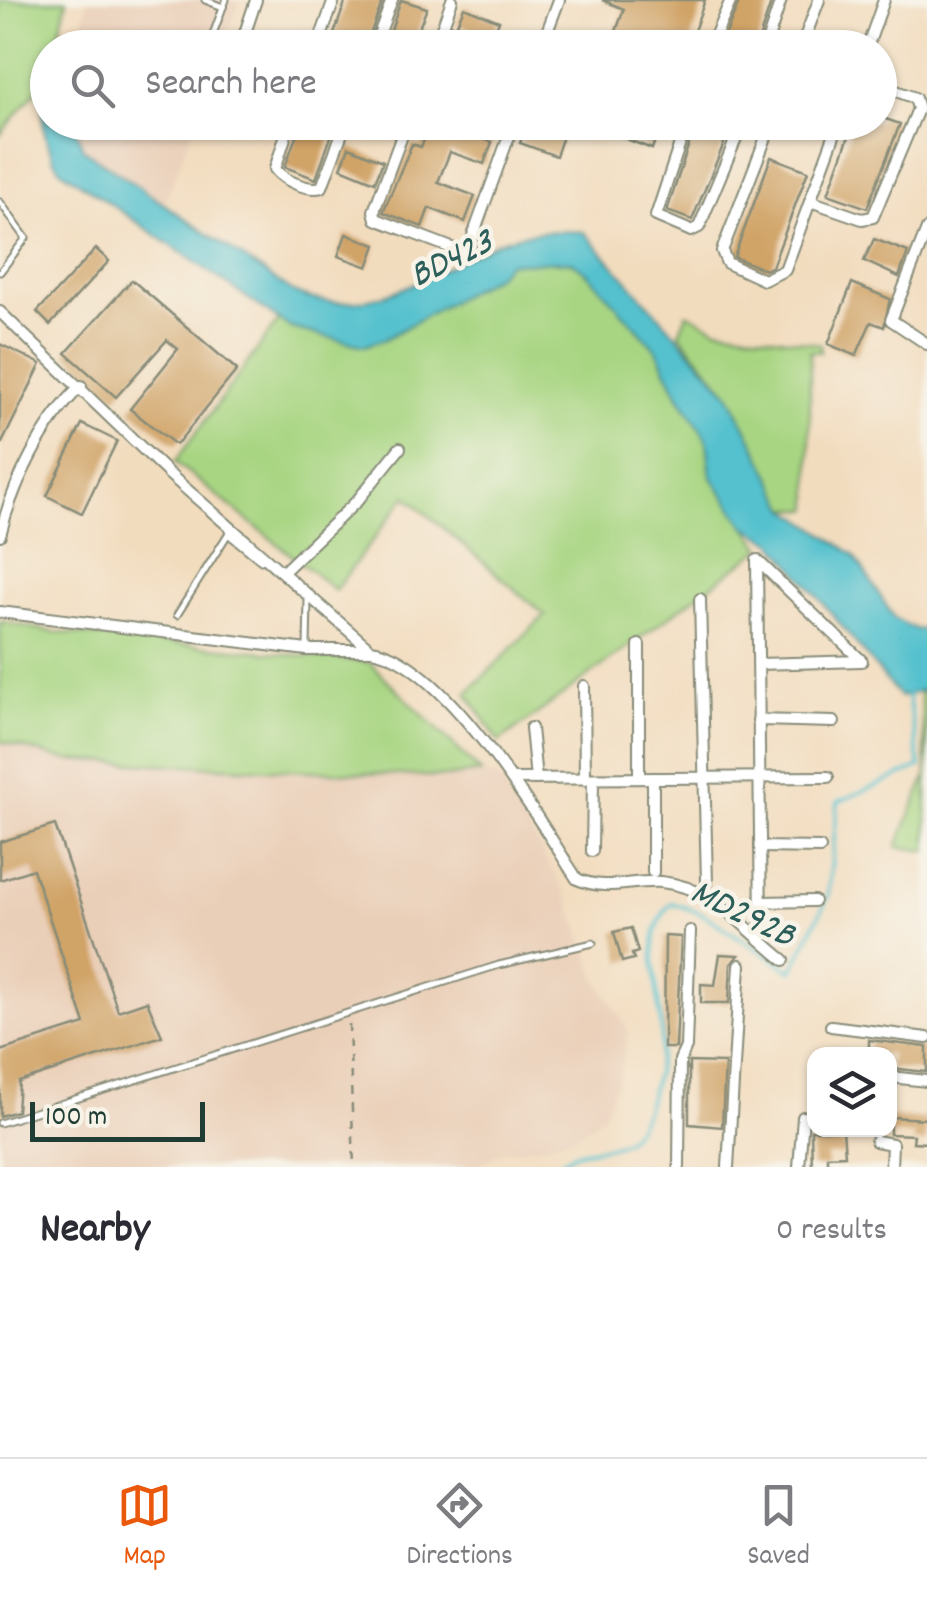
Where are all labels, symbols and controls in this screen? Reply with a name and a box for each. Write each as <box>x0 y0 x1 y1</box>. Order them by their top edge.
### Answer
search box <box>30 30 897 140</box>
icon: search <box>65 58 120 113</box>
text: Search here <box>145 58 317 113</box>
water label: BD423 <box>401 216 506 305</box>
water label: MD292B <box>680 867 805 966</box>
map controls <box>807 1047 897 1137</box>
button: layers <box>807 1047 897 1137</box>
scale bar <box>30 1097 205 1142</box>
text: 100 m <box>45 1099 107 1139</box>
text: Nearby <box>40 1202 150 1262</box>
text: 0 results <box>776 1209 887 1255</box>
tab: Map <box>117 1478 172 1578</box>
tab: Directions <box>407 1478 513 1578</box>
tab: Saved <box>747 1478 810 1578</box>

